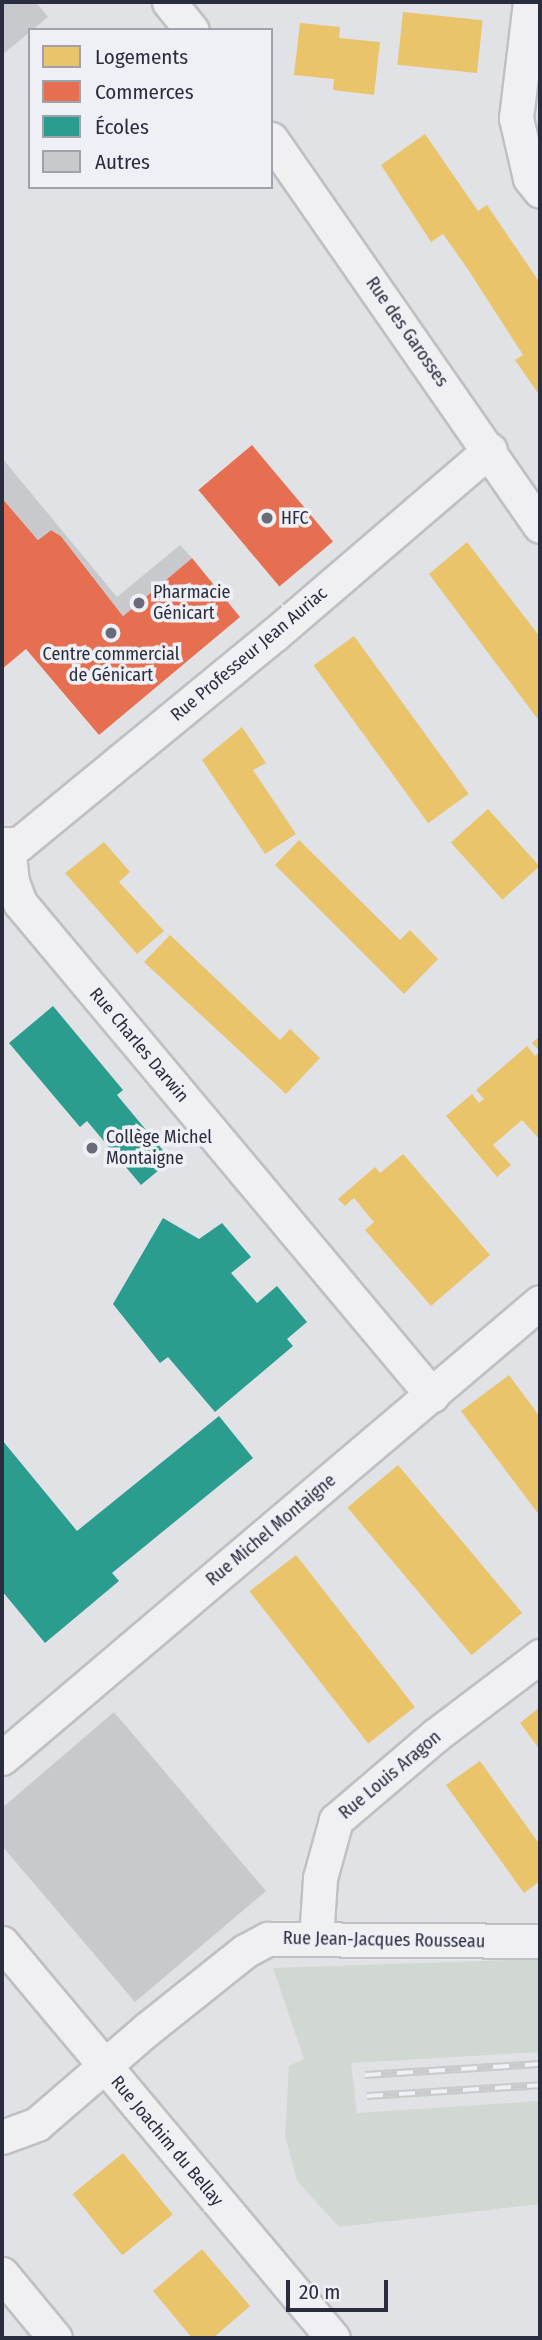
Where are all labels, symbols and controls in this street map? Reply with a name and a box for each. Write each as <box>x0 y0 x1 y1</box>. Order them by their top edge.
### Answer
legend <box>28 28 273 189</box>
text: Logements <box>95 44 188 70</box>
text: Commerces <box>95 79 194 105</box>
text: Écoles <box>95 114 149 140</box>
text: Autres <box>95 149 150 175</box>
street label: Rue des Garosses <box>361 273 453 391</box>
place label: HFC <box>281 507 309 529</box>
marker: HFC <box>259 510 275 526</box>
place label: Pharmacie Génicart <box>153 582 230 624</box>
street label: Rue Professeur Jean Auriac <box>166 582 332 726</box>
marker: Pharmacie Génicart <box>131 595 147 611</box>
marker: Centre commercial de Génicart <box>103 625 119 641</box>
place label: Centre commercial de Génicart <box>43 644 179 686</box>
street label: Rue Charles Darwin <box>85 983 193 1107</box>
place label: Collège Michel Montaigne <box>106 1127 212 1170</box>
marker: Collège Michel Montaigne <box>84 1140 100 1156</box>
street label: Rue Michel Montaigne <box>202 1470 340 1590</box>
street label: Rue Louis Aragon <box>335 1726 445 1824</box>
street label: Rue Jean-Jacques Rousseau <box>283 1927 485 1953</box>
street label: Rue Joachim du Bellay <box>106 2072 228 2210</box>
scale bar <box>290 2266 392 2310</box>
text: 20 m <box>299 2279 340 2305</box>

